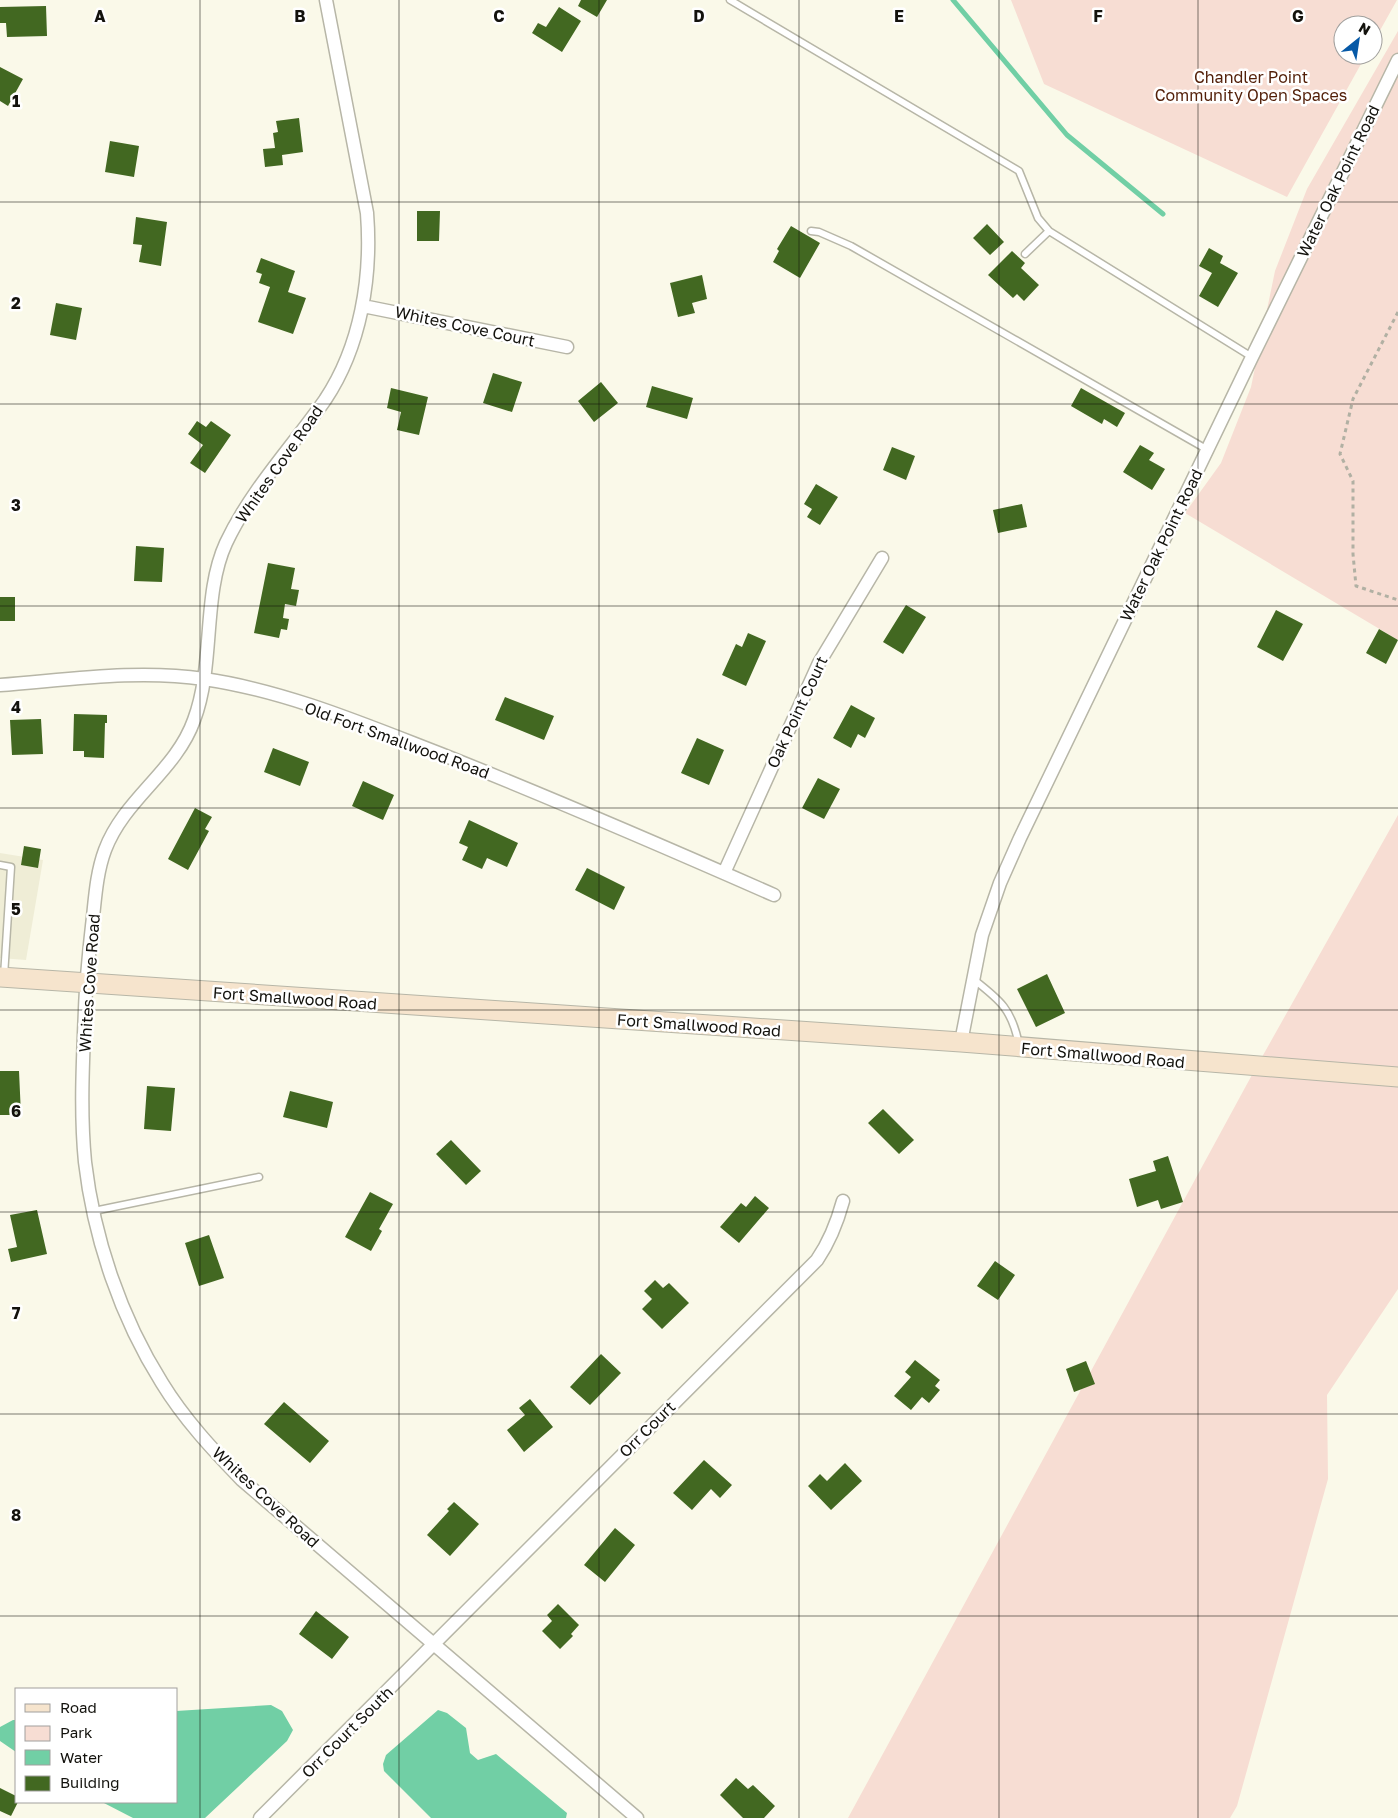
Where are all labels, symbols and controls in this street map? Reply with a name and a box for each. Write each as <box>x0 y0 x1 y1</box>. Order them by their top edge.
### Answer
text: A <box>94 6 106 26</box>
text: B <box>294 6 306 26</box>
text: C <box>493 6 505 26</box>
text: D <box>693 6 705 26</box>
text: E <box>894 6 904 26</box>
text: F <box>1093 6 1103 26</box>
text: G <box>1292 6 1304 26</box>
north arrow <box>1333 15 1383 65</box>
text: N <box>1356 18 1374 38</box>
park label: Chandler Point Community Open Spaces <box>1155 67 1347 105</box>
text: 1 <box>12 91 20 111</box>
street label: Water Oak Point Road <box>1292 102 1384 260</box>
text: 2 <box>11 293 21 313</box>
street label: Whites Cove Court <box>393 301 537 351</box>
street label: Whites Cove Road <box>231 401 327 527</box>
street label: Water Oak Point Road <box>1115 466 1207 624</box>
text: 3 <box>11 495 21 515</box>
street label: Oak Point Court <box>762 653 832 771</box>
text: 4 <box>11 697 21 717</box>
street label: Old Fort Smallwood Road <box>302 697 492 783</box>
text: 5 <box>11 899 21 919</box>
street label: Whites Cove Road <box>74 913 104 1053</box>
street label: Fort Smallwood Road <box>212 982 378 1014</box>
street label: Fort Smallwood Road <box>616 1009 782 1041</box>
street label: Fort Smallwood Road <box>1020 1038 1186 1072</box>
text: 6 <box>11 1101 21 1121</box>
text: 7 <box>12 1303 21 1323</box>
street label: Orr Court <box>615 1397 679 1461</box>
street label: Whites Cove Road <box>208 1442 324 1552</box>
text: 8 <box>11 1505 21 1525</box>
street label: Orr Court South <box>297 1682 397 1782</box>
legend <box>15 1688 178 1803</box>
text: Road <box>60 1698 97 1716</box>
text: Park <box>60 1723 93 1741</box>
text: Water <box>60 1748 103 1766</box>
text: Building <box>60 1773 120 1791</box>

